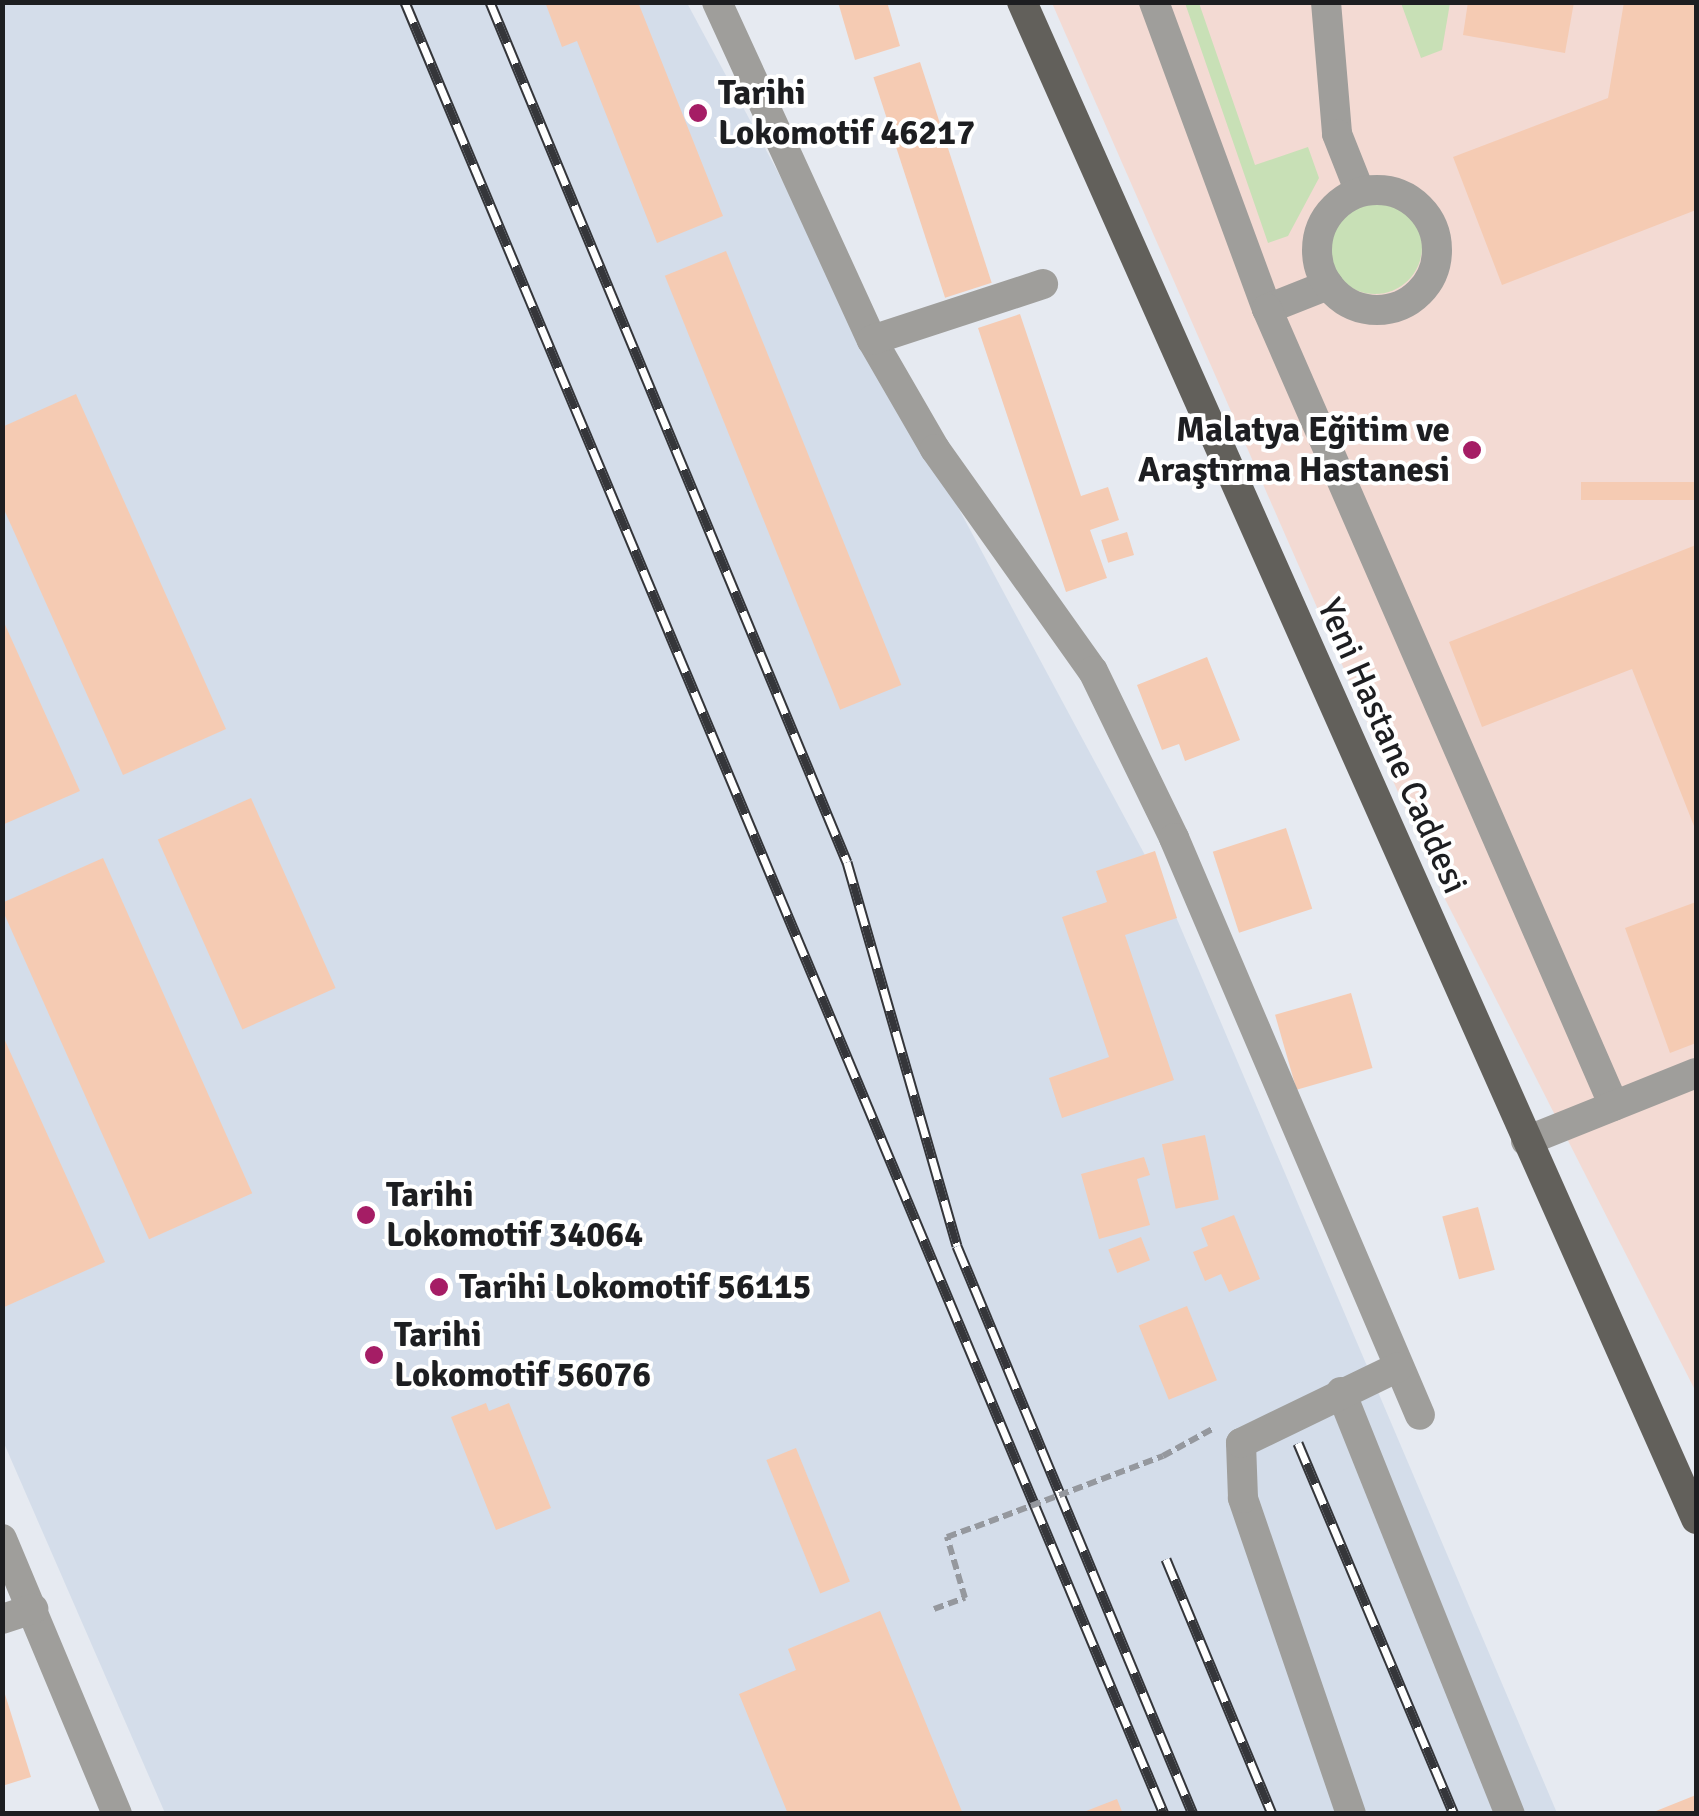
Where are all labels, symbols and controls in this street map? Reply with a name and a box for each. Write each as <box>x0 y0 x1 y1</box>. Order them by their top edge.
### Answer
place label: Tarihi Lokomotif 46217 <box>718 72 975 154</box>
marker: Tarihi Lokomotif 46217 <box>687 102 709 124</box>
place label: Malatya Eğitim ve Araştırma Hastanesi <box>1138 409 1450 491</box>
marker: Malatya Eğitim ve Araştırma Hastanesi <box>1459 437 1485 463</box>
street label: Yeni Hastane Caddesi <box>1308 592 1476 900</box>
place label: Tarihi Lokomotif 34064 <box>386 1174 643 1256</box>
marker: Tarihi Lokomotif 34064 <box>355 1204 377 1226</box>
place label: Tarihi Lokomotif 56115 <box>459 1266 812 1308</box>
marker: Tarihi Lokomotif 56115 <box>428 1276 450 1298</box>
place label: Tarihi Lokomotif 56076 <box>394 1314 651 1396</box>
marker: Tarihi Lokomotif 56076 <box>363 1344 385 1366</box>

